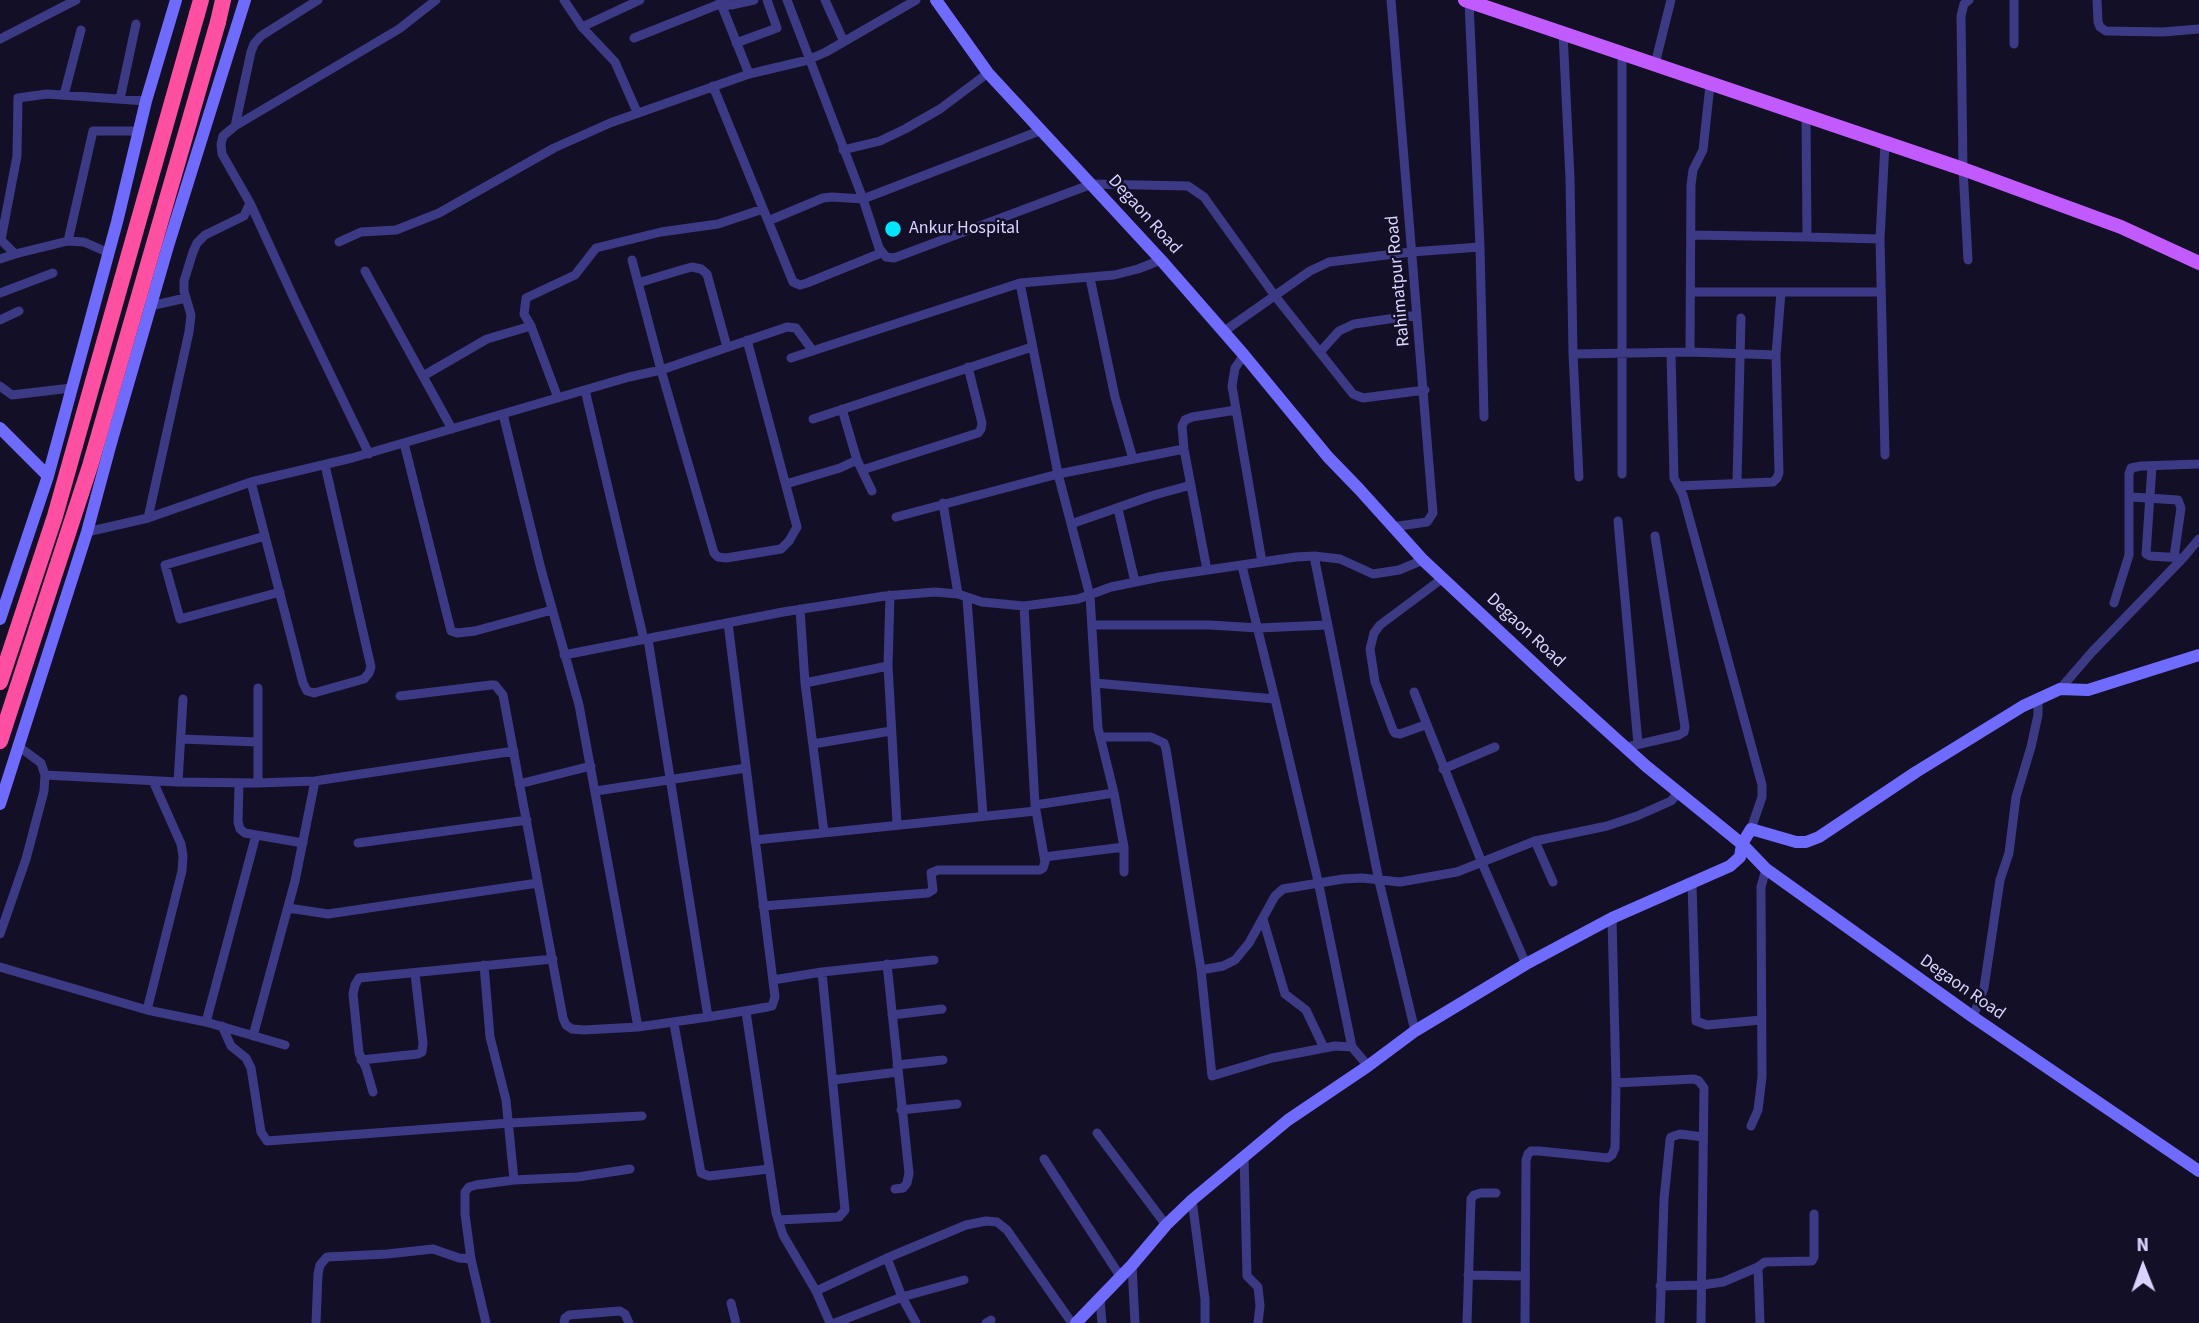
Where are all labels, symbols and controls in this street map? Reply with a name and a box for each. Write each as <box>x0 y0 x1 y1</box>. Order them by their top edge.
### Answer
street label: Degaon Road <box>1103 171 1185 259</box>
street label: Rahimatpur Road <box>1383 215 1415 347</box>
place label: Ankur Hospital <box>909 218 1020 240</box>
marker: Ankur Hospital <box>883 219 903 239</box>
street label: Degaon Road <box>1481 589 1569 673</box>
street label: Degaon Road <box>1915 951 2009 1025</box>
north arrow <box>2108 1232 2178 1302</box>
text: N <box>2136 1232 2149 1259</box>

